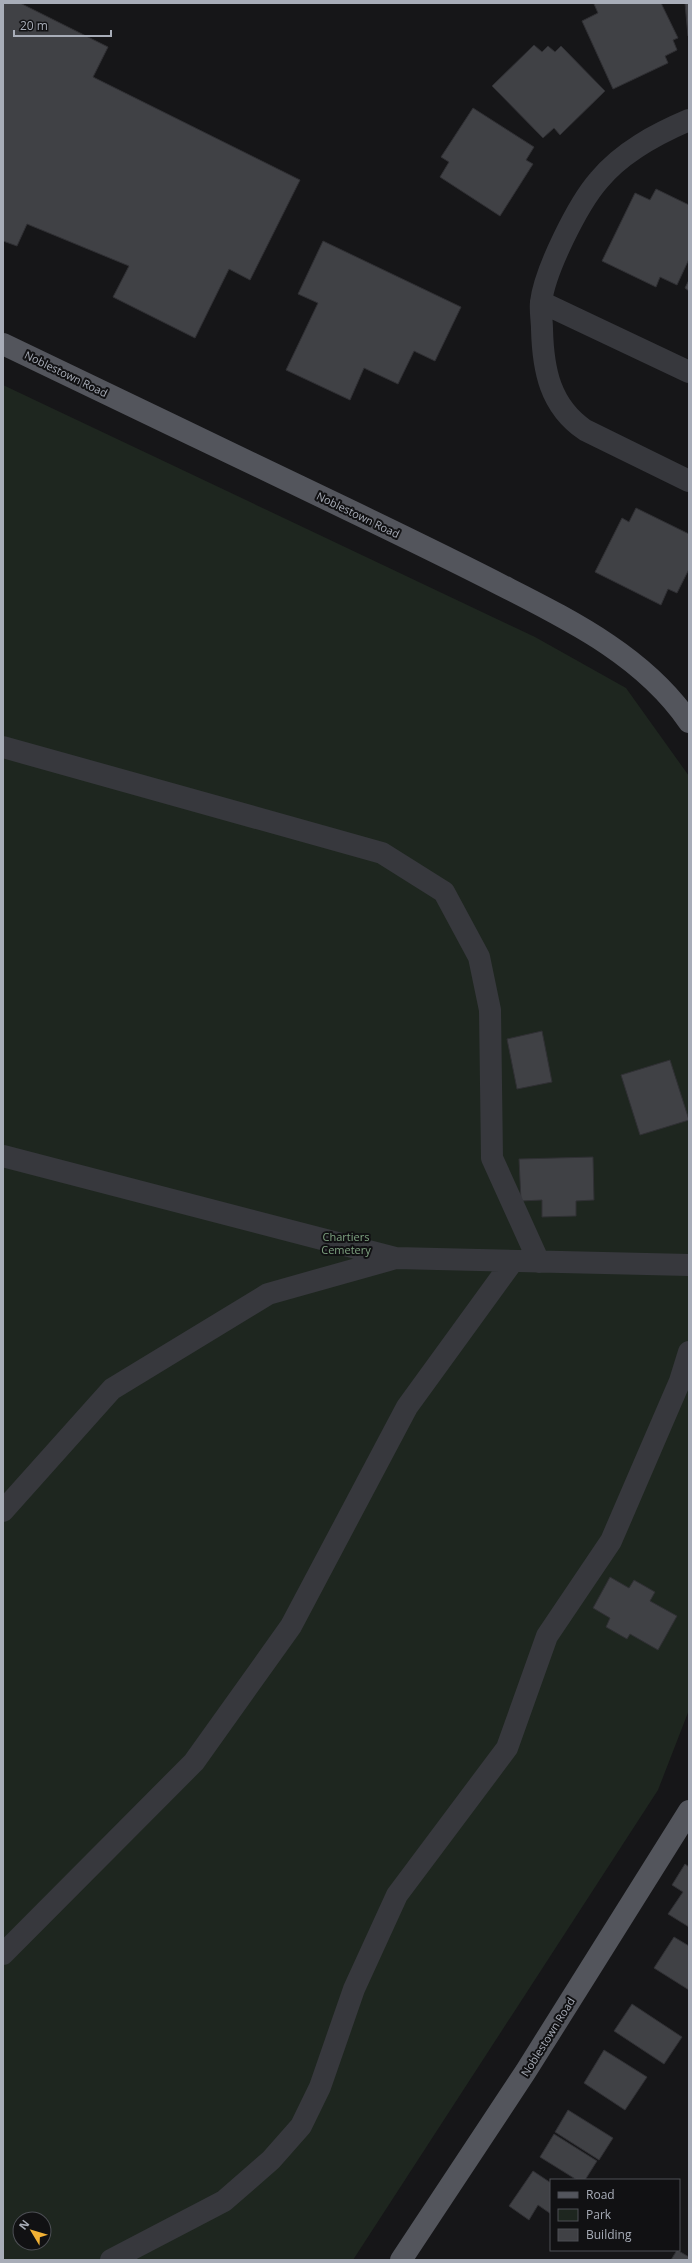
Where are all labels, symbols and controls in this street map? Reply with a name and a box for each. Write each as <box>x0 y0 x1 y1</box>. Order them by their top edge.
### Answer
scale bar <box>14 12 111 38</box>
text: 20 m <box>20 17 48 34</box>
street label: Noblestown Road <box>22 347 110 400</box>
street label: Noblestown Road <box>314 488 402 541</box>
park label: Chartiers Cemetery <box>321 1229 371 1257</box>
street label: Noblestown Road <box>517 1994 578 2079</box>
legend <box>550 2179 680 2251</box>
text: Road <box>586 2186 615 2203</box>
text: Park <box>586 2206 612 2223</box>
north arrow <box>12 2211 52 2251</box>
text: N <box>15 2216 32 2233</box>
text: Building <box>586 2226 632 2243</box>

